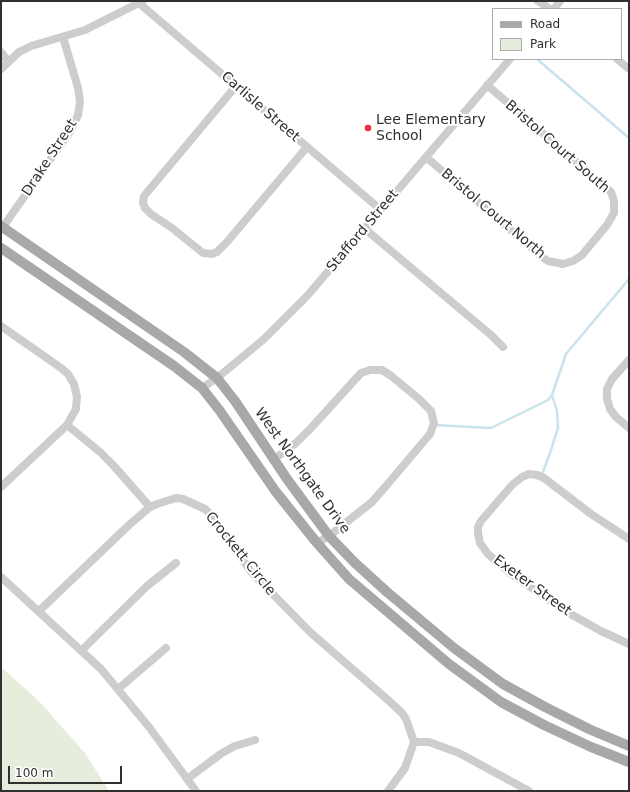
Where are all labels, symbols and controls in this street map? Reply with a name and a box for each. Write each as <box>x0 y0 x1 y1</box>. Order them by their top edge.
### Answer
legend <box>492 8 622 60</box>
text: Road <box>530 17 560 31</box>
text: Park <box>530 37 556 51</box>
street label: Carlisle Street <box>217 68 303 146</box>
street label: Bristol Court South <box>501 97 613 197</box>
place label: Lee Elementary School <box>376 112 486 144</box>
street label: Drake Street <box>19 116 81 200</box>
marker: Lee Elementary School <box>363 123 373 133</box>
street label: Bristol Court North <box>437 165 549 263</box>
street label: Stafford Street <box>324 186 402 276</box>
street label: West Northgate Drive <box>251 405 353 537</box>
street label: Crockett Circle <box>201 509 279 599</box>
street label: Exeter Street <box>490 552 574 620</box>
scale bar <box>10 758 124 784</box>
text: 100 m <box>15 766 53 780</box>

